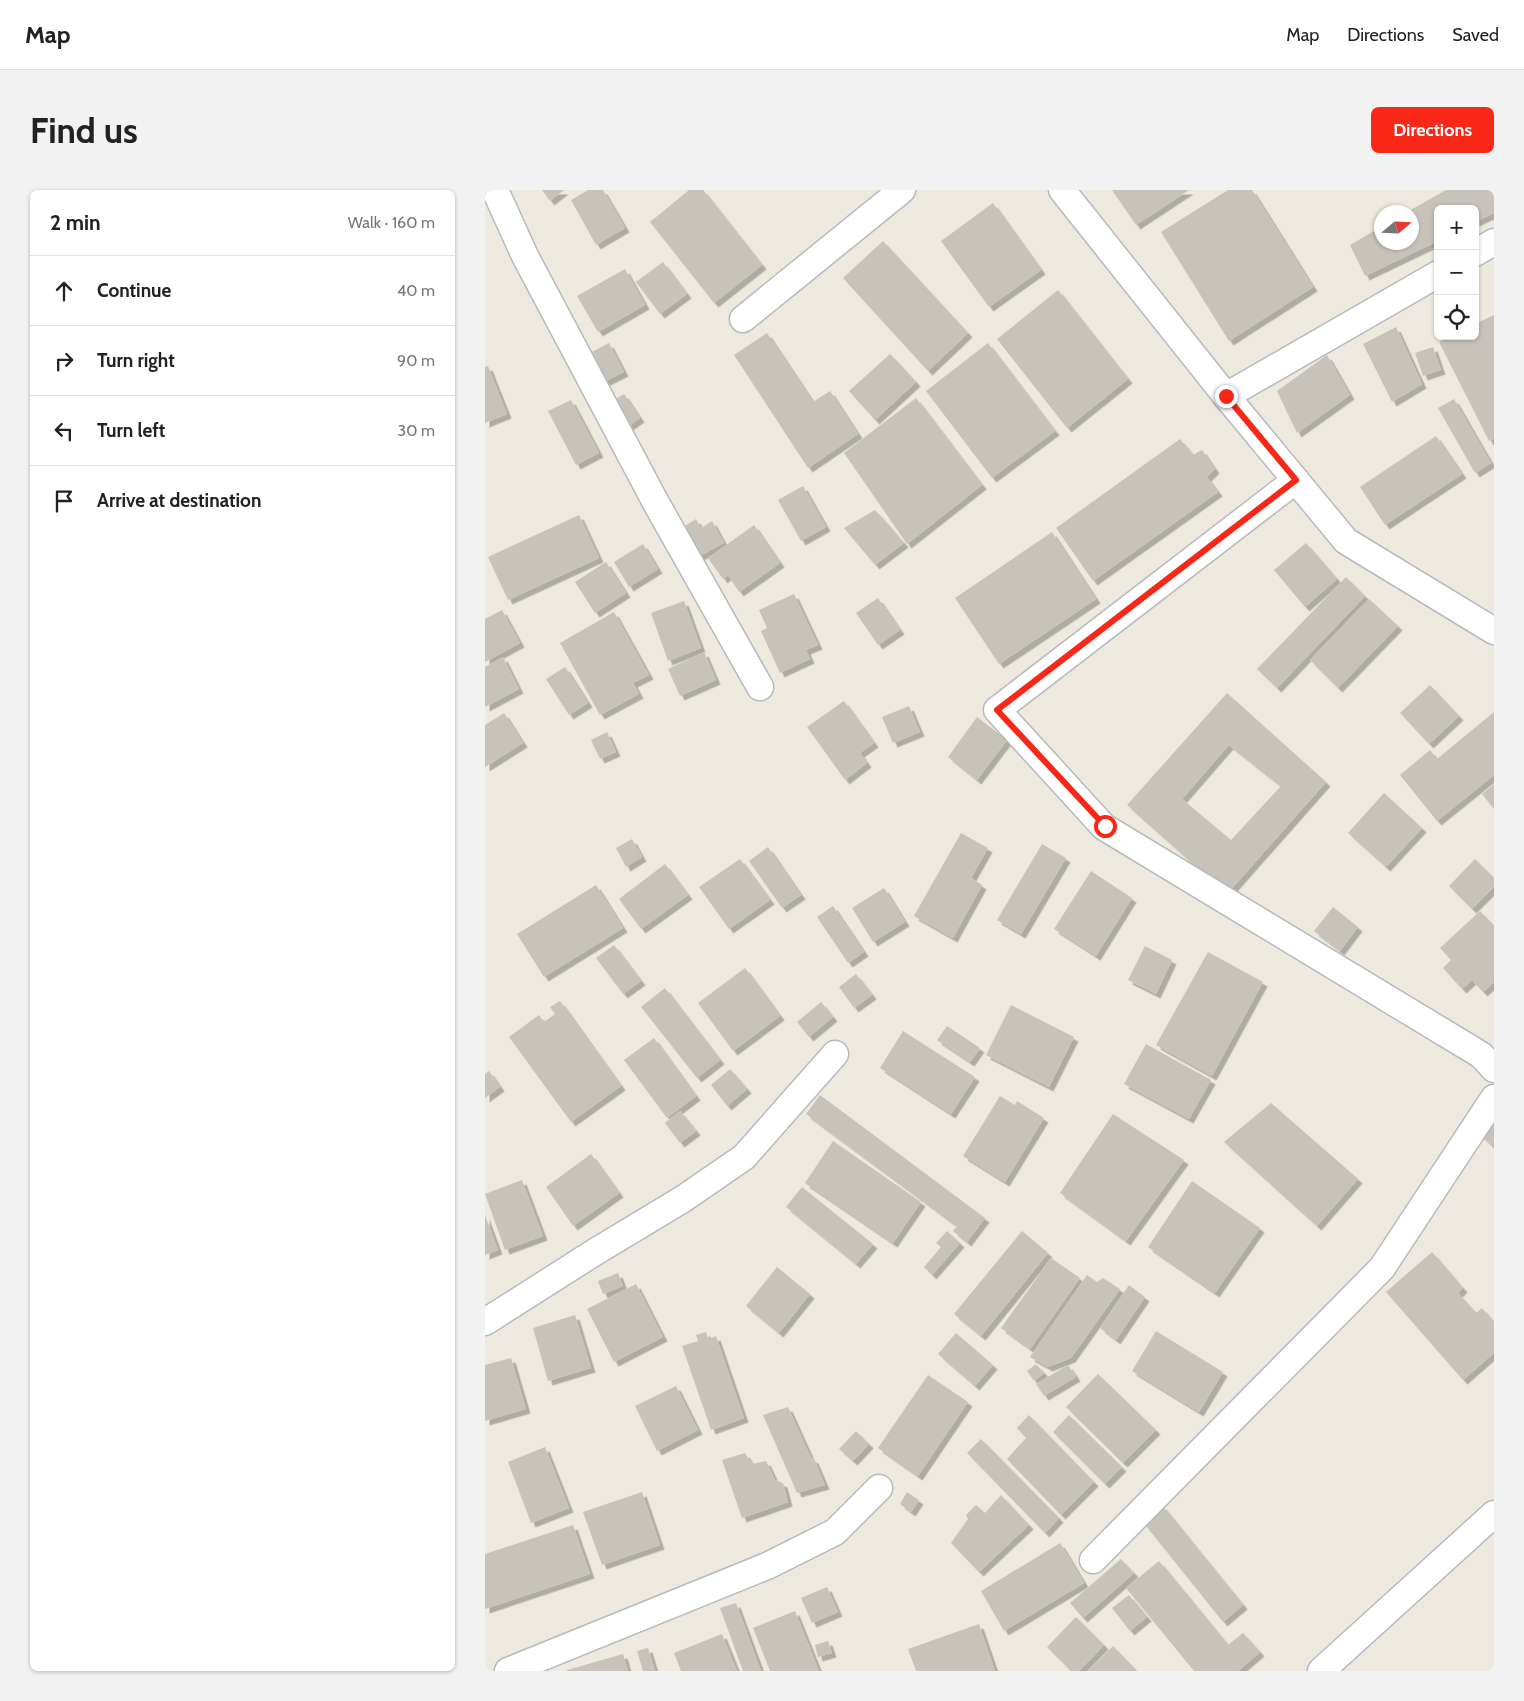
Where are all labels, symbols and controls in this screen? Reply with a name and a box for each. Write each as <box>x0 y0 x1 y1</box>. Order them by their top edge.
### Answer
text: Map <box>25 20 71 49</box>
text: Map <box>1286 24 1319 46</box>
text: Directions <box>1347 24 1424 46</box>
text: Saved <box>1452 24 1499 46</box>
button: Directions <box>1371 107 1494 153</box>
text: Find us <box>30 109 138 152</box>
north arrow <box>1374 205 1419 250</box>
map controls <box>1434 205 1479 340</box>
button: + <box>1434 205 1479 250</box>
text: 2 min <box>50 210 101 235</box>
text: Walk · 160 m <box>348 213 435 232</box>
button: − <box>1434 250 1479 295</box>
icon: ahead <box>50 277 78 305</box>
text: Continue <box>97 279 171 302</box>
text: 40 m <box>397 281 435 300</box>
button: locate <box>1434 295 1479 340</box>
icon: right <box>50 347 78 375</box>
text: Turn right <box>97 349 175 372</box>
text: 90 m <box>397 351 435 370</box>
route end <box>1215 385 1238 408</box>
icon: left <box>50 417 78 445</box>
text: Turn left <box>97 419 165 442</box>
text: 30 m <box>398 421 435 440</box>
icon: arrive <box>50 487 78 515</box>
text: Arrive at destination <box>97 489 261 512</box>
route start <box>1094 815 1117 838</box>

